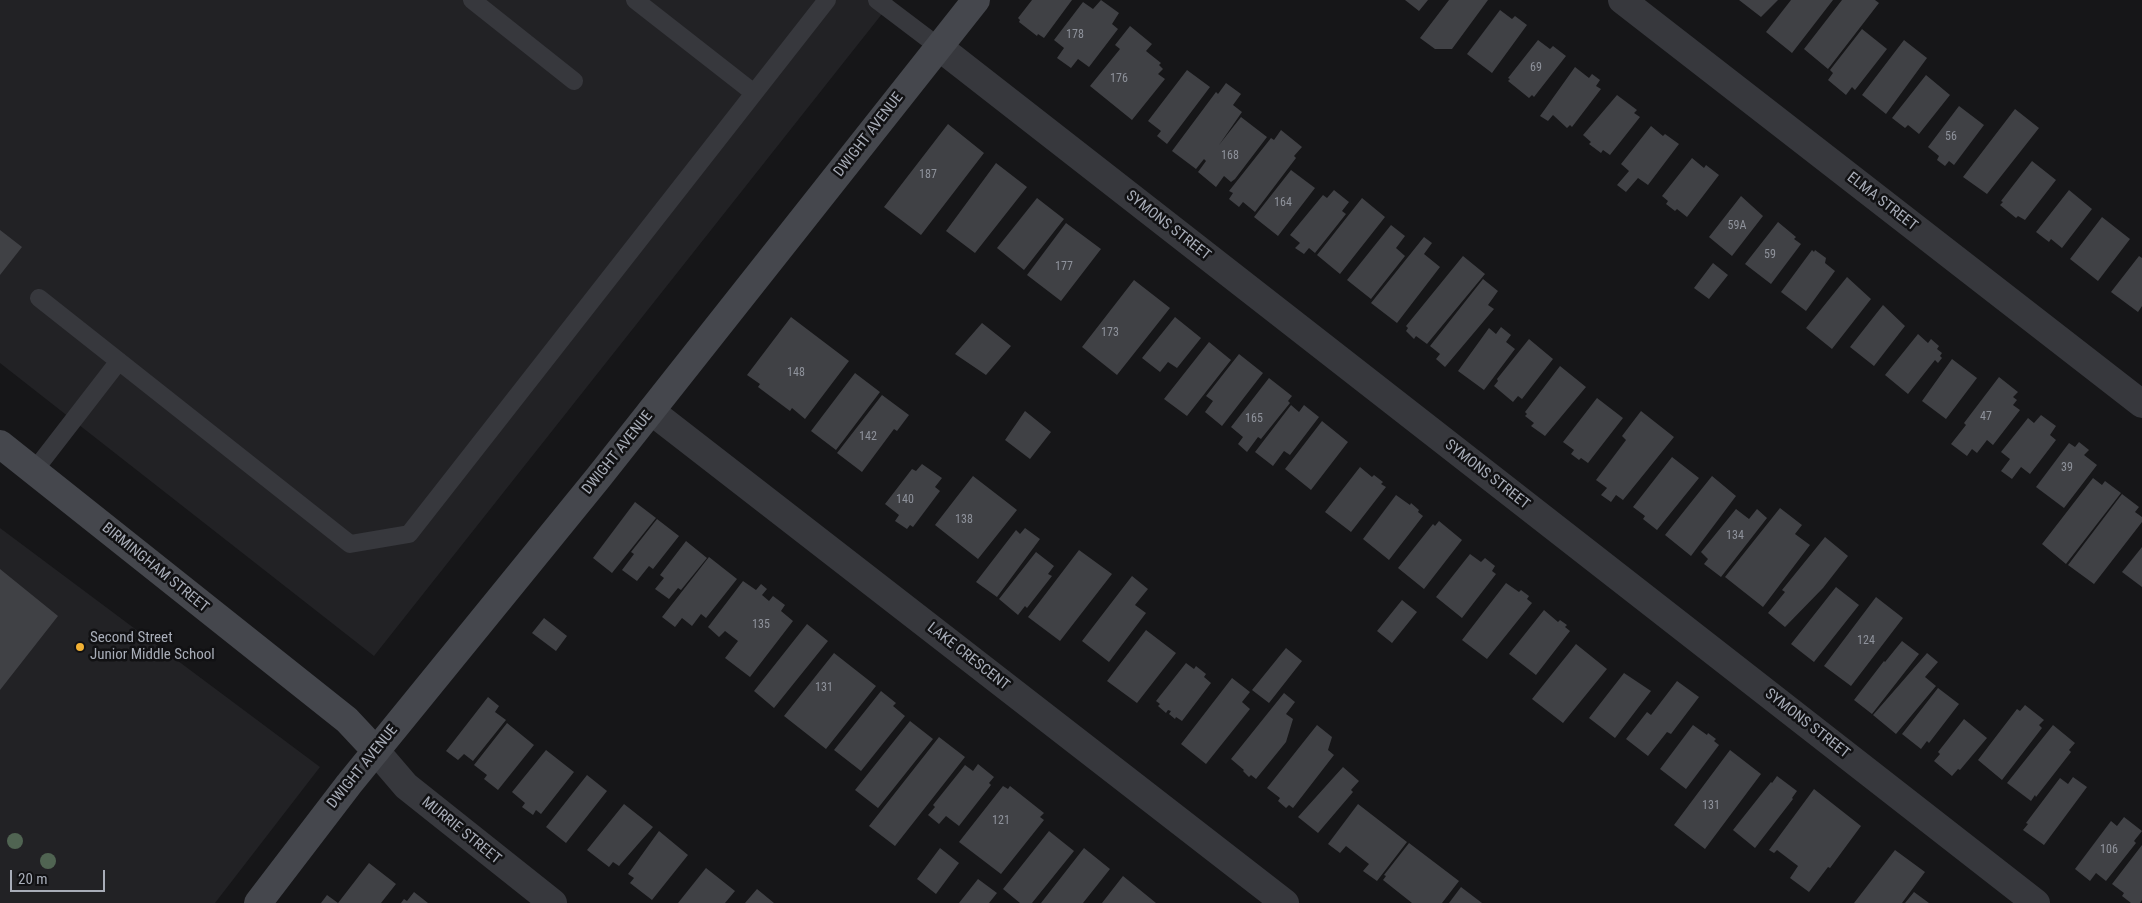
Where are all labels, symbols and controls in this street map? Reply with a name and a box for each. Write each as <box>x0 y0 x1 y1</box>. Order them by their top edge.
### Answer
house number: 178 <box>1066 28 1084 42</box>
house number: 69 <box>1530 61 1542 75</box>
house number: 176 <box>1110 72 1128 86</box>
street label: DWIGHT AVENUE <box>831 89 907 181</box>
house number: 56 <box>1945 130 1957 144</box>
house number: 168 <box>1221 149 1239 163</box>
house number: 187 <box>919 168 937 182</box>
street label: ELMA STREET <box>1843 169 1921 235</box>
street label: SYMONS STREET <box>1122 187 1214 265</box>
house number: 164 <box>1274 196 1292 210</box>
house number: 59A <box>1728 219 1746 233</box>
house number: 59 <box>1764 248 1776 262</box>
house number: 177 <box>1055 260 1073 274</box>
house number: 173 <box>1101 326 1119 340</box>
house number: 148 <box>787 366 805 380</box>
street label: DWIGHT AVENUE <box>579 408 657 498</box>
house number: 47 <box>1980 410 1992 424</box>
house number: 165 <box>1245 412 1263 426</box>
house number: 142 <box>859 430 877 444</box>
street label: SYMONS STREET <box>1441 436 1533 514</box>
house number: 39 <box>2061 461 2073 475</box>
house number: 140 <box>896 493 914 507</box>
house number: 138 <box>955 513 973 527</box>
street label: BIRMINGHAM STREET <box>98 519 212 617</box>
house number: 134 <box>1726 529 1744 543</box>
house number: 135 <box>752 618 770 632</box>
street label: LAKE CRESCENT <box>923 619 1013 695</box>
place label: Second Street Junior Middle School <box>90 629 215 664</box>
house number: 124 <box>1857 634 1875 648</box>
marker: Second Street Junior Middle School <box>74 641 86 653</box>
house number: 131 <box>815 681 833 695</box>
street label: SYMONS STREET <box>1761 685 1853 763</box>
street label: DWIGHT AVENUE <box>324 722 402 812</box>
street label: MURRIE STREET <box>418 794 504 868</box>
house number: 131 <box>1702 799 1720 813</box>
house number: 121 <box>992 814 1010 828</box>
house number: 106 <box>2100 843 2118 857</box>
scale bar <box>12 860 108 892</box>
text: 20 m <box>18 870 48 888</box>

